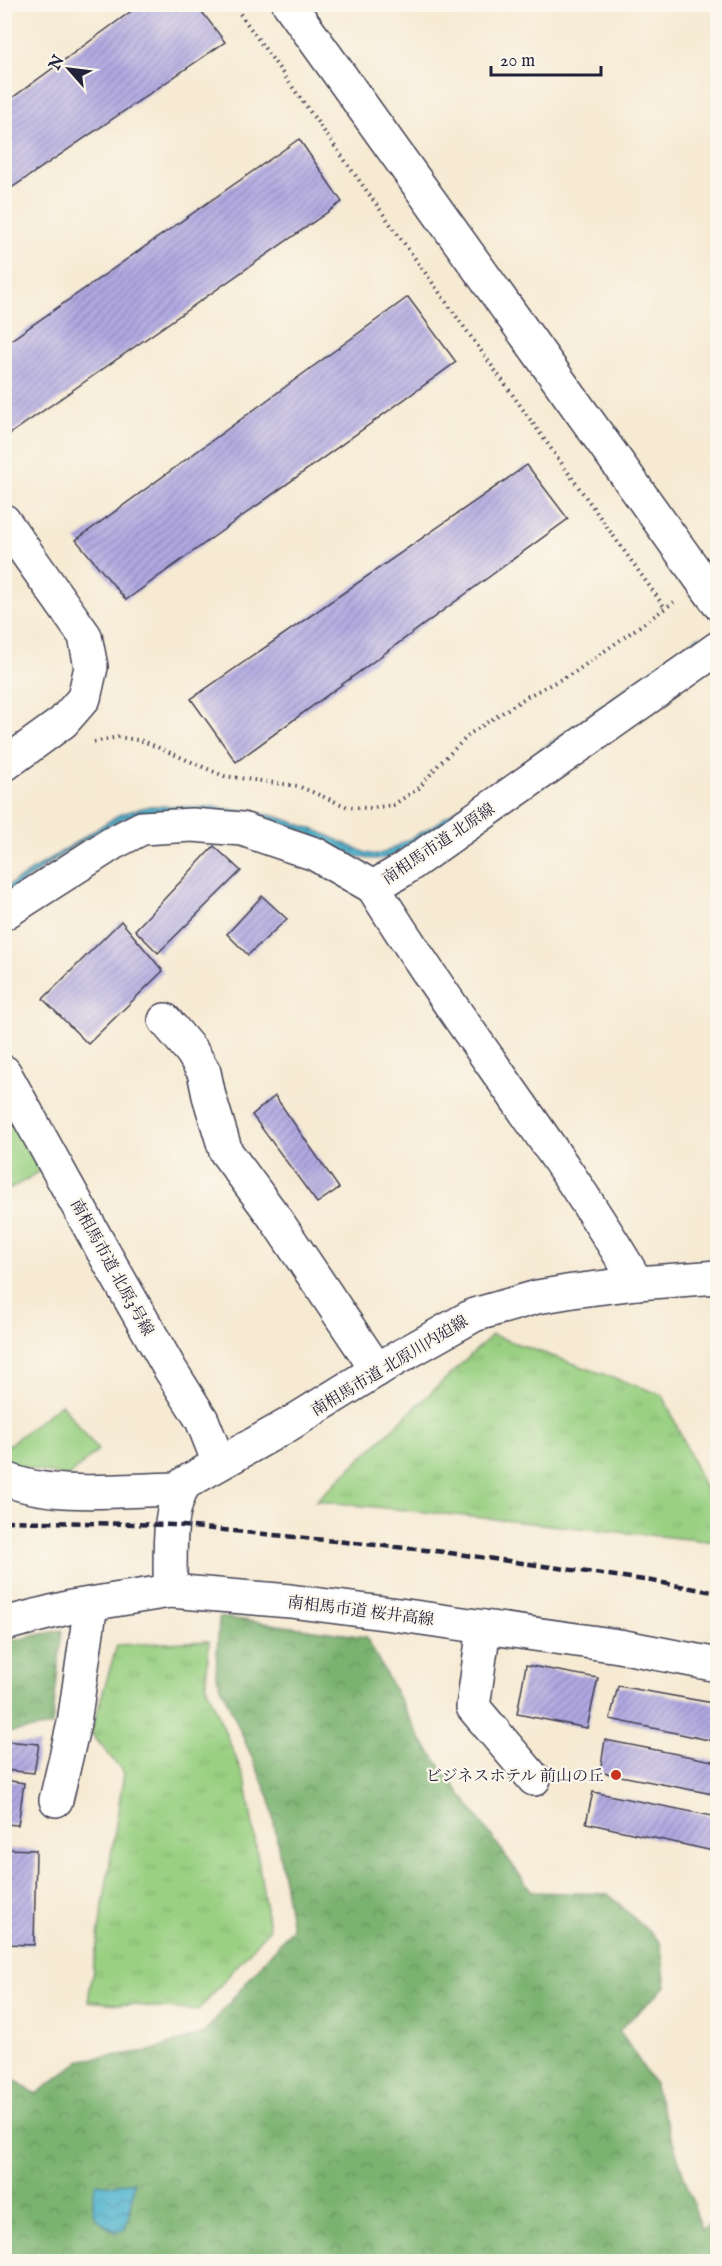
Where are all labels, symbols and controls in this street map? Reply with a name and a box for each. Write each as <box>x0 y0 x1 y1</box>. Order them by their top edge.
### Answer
north arrow <box>39 39 99 99</box>
scale bar <box>491 39 600 77</box>
text: 20 m <box>500 50 535 73</box>
text: N <box>45 52 70 75</box>
street label: 南相馬市道 北原線 <box>379 800 499 890</box>
street label: 南相馬市道 北原3号線 <box>65 1196 157 1340</box>
street label: 南相馬市道 北原川内廹線 <box>308 1312 472 1422</box>
street label: 南相馬市道 桜井高線 <box>286 1593 435 1631</box>
place label: ビジネスホテル 前山の丘 <box>426 1767 604 1787</box>
marker: ビジネスホテル 前山の丘 <box>609 1768 623 1782</box>

